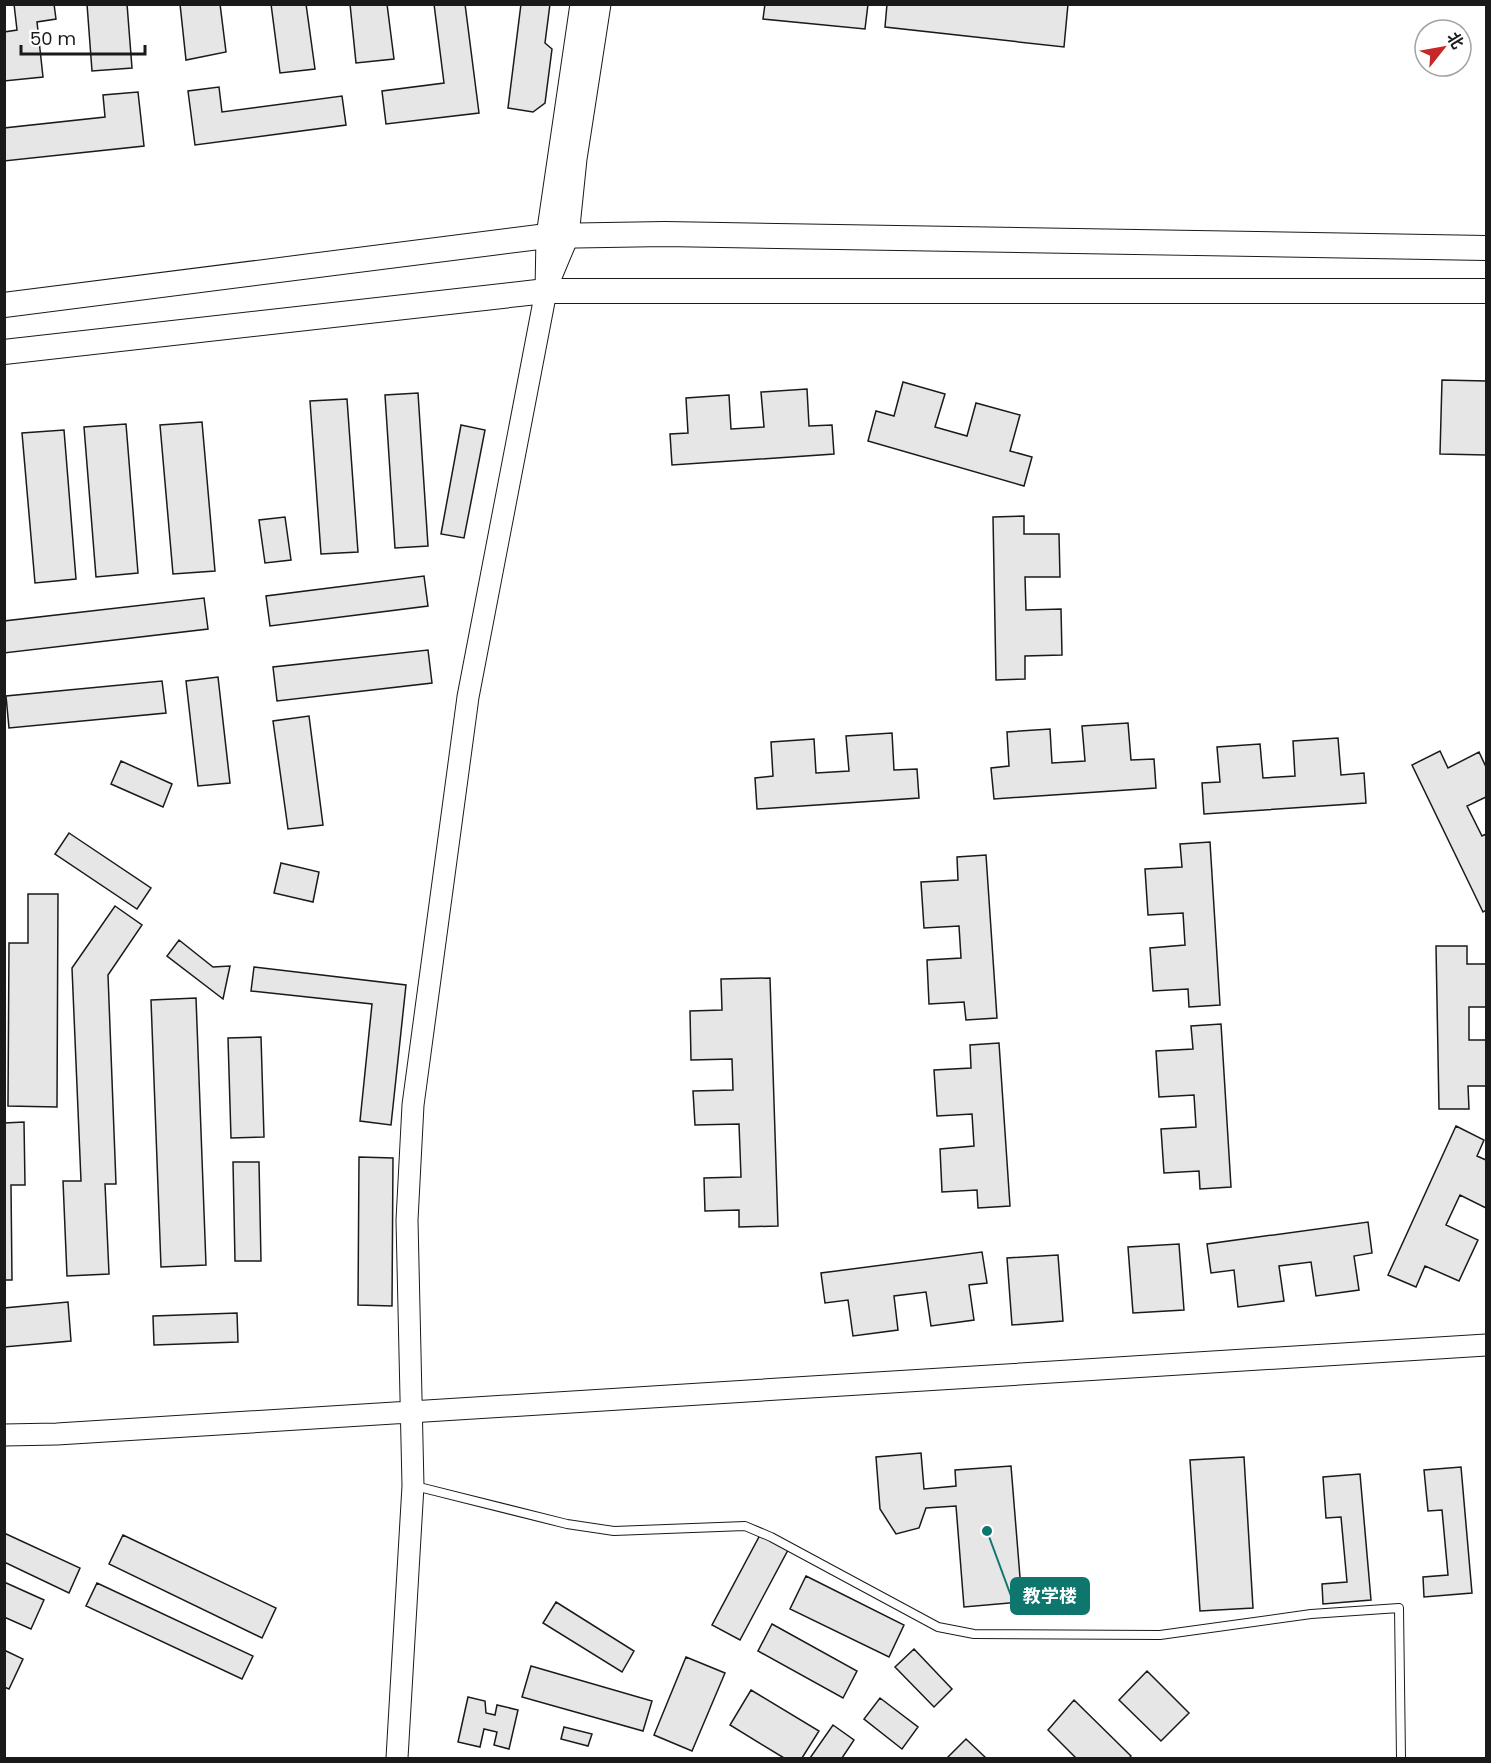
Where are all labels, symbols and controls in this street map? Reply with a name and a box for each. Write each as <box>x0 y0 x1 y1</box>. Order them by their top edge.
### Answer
scale bar <box>21 18 146 56</box>
north arrow <box>1413 18 1473 78</box>
text: 50 m <box>30 26 76 51</box>
text: 北 <box>1441 28 1469 53</box>
callout: 教学楼 <box>1011 1578 1089 1614</box>
text: 教学楼 <box>1023 1583 1077 1608</box>

